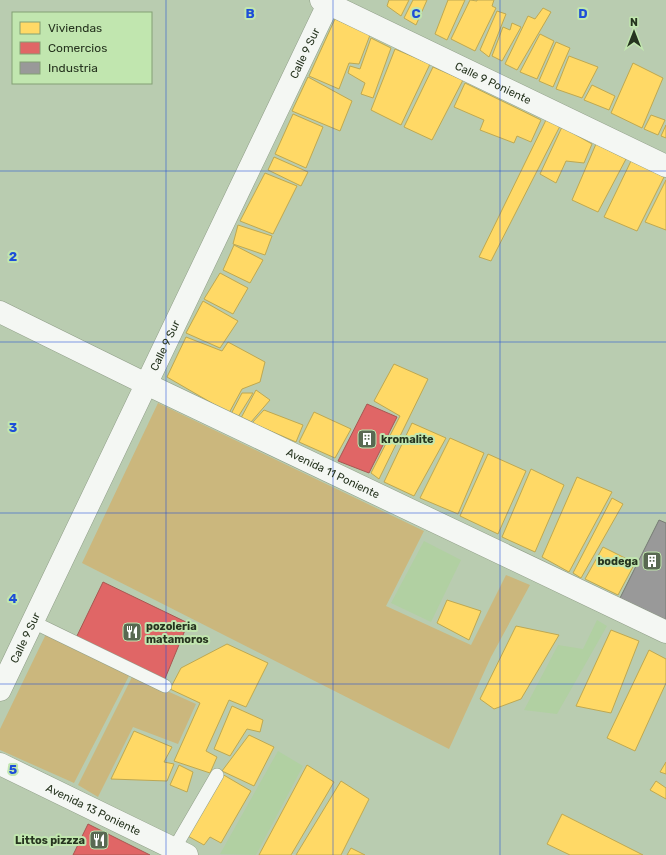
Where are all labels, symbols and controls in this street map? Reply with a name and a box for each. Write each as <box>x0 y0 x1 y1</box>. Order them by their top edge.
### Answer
text: B <box>245 6 255 21</box>
text: C <box>411 6 421 21</box>
text: D <box>578 6 588 21</box>
legend <box>12 12 152 84</box>
north arrow <box>614 12 654 52</box>
text: N <box>630 16 638 29</box>
text: Viviendas <box>48 21 102 35</box>
street label: Calle 9 Sur <box>287 25 323 81</box>
text: Comercios <box>48 41 107 55</box>
street label: Calle 9 Poniente <box>453 59 533 107</box>
text: Industria <box>48 61 98 75</box>
text: 2 <box>9 249 17 264</box>
street label: Calle 9 Sur <box>147 317 183 373</box>
text: 3 <box>9 420 18 435</box>
building icon: kromalite <box>356 428 378 450</box>
place label: kromalite <box>381 433 434 446</box>
street label: Avenida 11 Poniente <box>284 445 382 501</box>
building icon: bodega <box>641 550 663 572</box>
place label: bodega <box>597 555 638 568</box>
text: 4 <box>9 591 18 606</box>
street label: Calle 9 Sur <box>7 610 43 665</box>
place label: pozoleria matamoros <box>146 620 209 646</box>
restaurant icon: pozoleria matamoros <box>121 621 143 643</box>
text: 5 <box>9 762 17 777</box>
street label: Avenida 13 Poniente <box>44 781 143 838</box>
restaurant icon: Littos pizzza <box>88 829 110 851</box>
place label: Littos pizzza <box>15 834 85 847</box>

